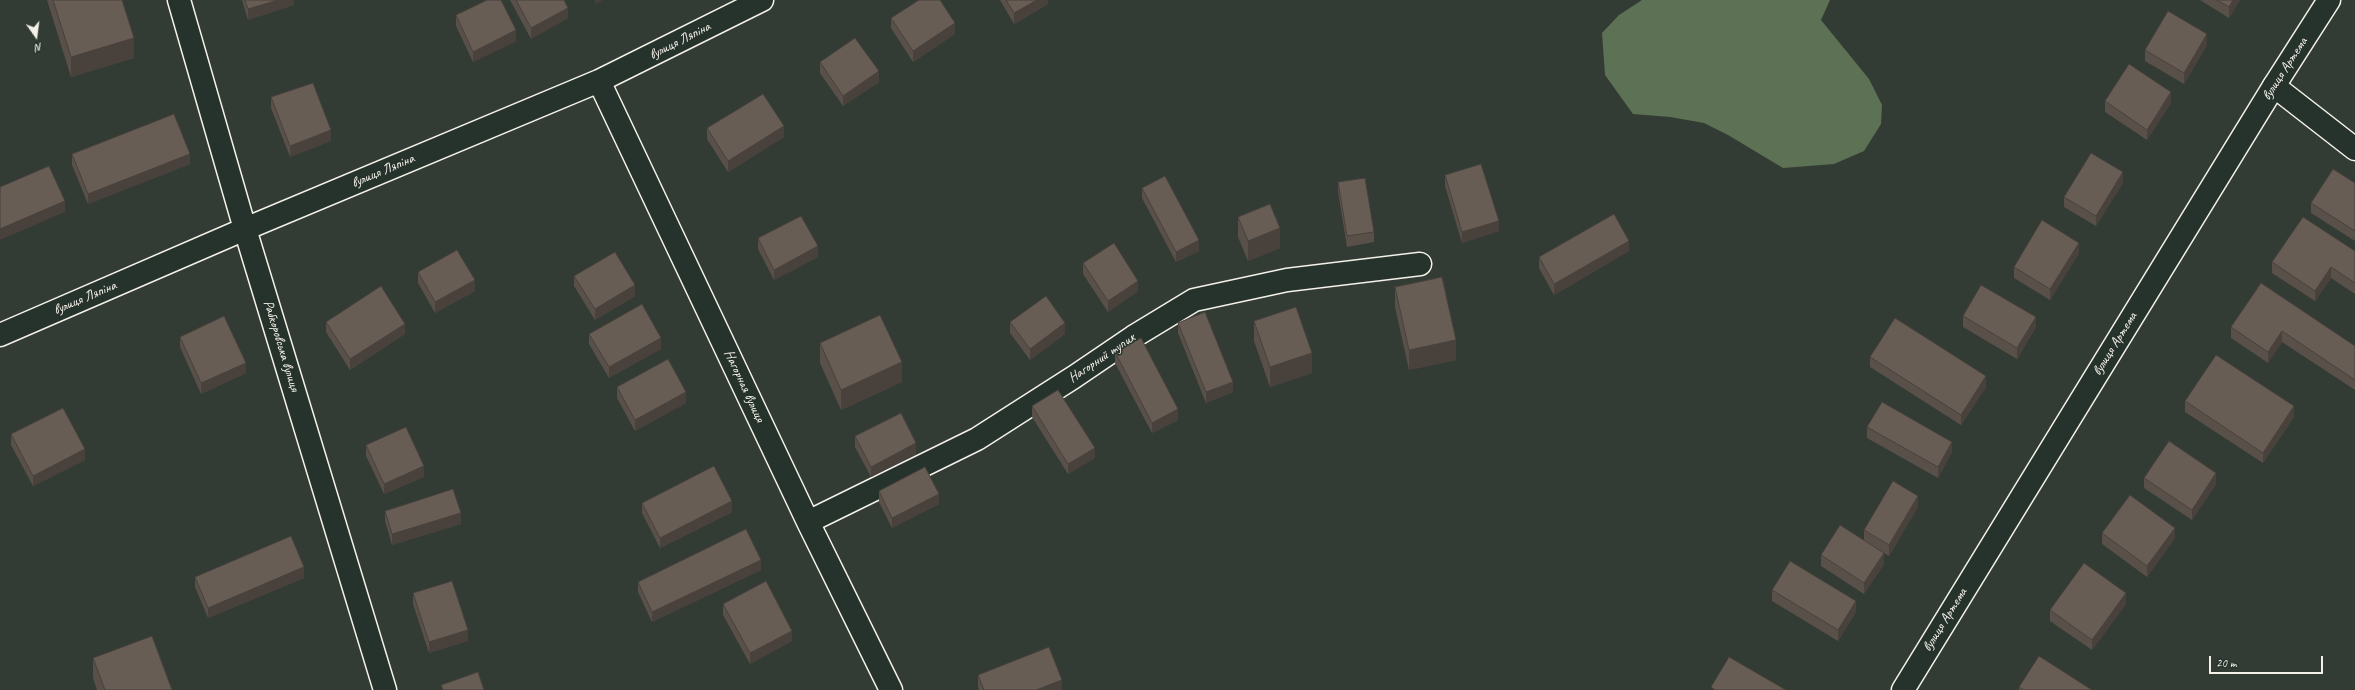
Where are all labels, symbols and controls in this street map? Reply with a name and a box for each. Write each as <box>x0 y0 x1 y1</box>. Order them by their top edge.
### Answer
north arrow <box>16 16 56 56</box>
street label: вулиця Ляпіна <box>647 18 713 64</box>
street label: вулиця Артема <box>2259 34 2311 104</box>
text: N <box>34 40 44 55</box>
street label: вулиця Ляпіна <box>349 150 417 192</box>
street label: вулиця Ляпіна <box>51 277 119 319</box>
street label: Рабкоровська вулиця <box>259 298 303 394</box>
street label: вулиця Артема <box>2089 309 2141 379</box>
street label: Нагорний тупик <box>1065 329 1139 387</box>
street label: Нагорная вулиця <box>720 347 768 425</box>
street label: вулиця Артема <box>1919 585 1971 655</box>
scale bar <box>2211 648 2325 674</box>
text: 20 m <box>2216 655 2236 671</box>

